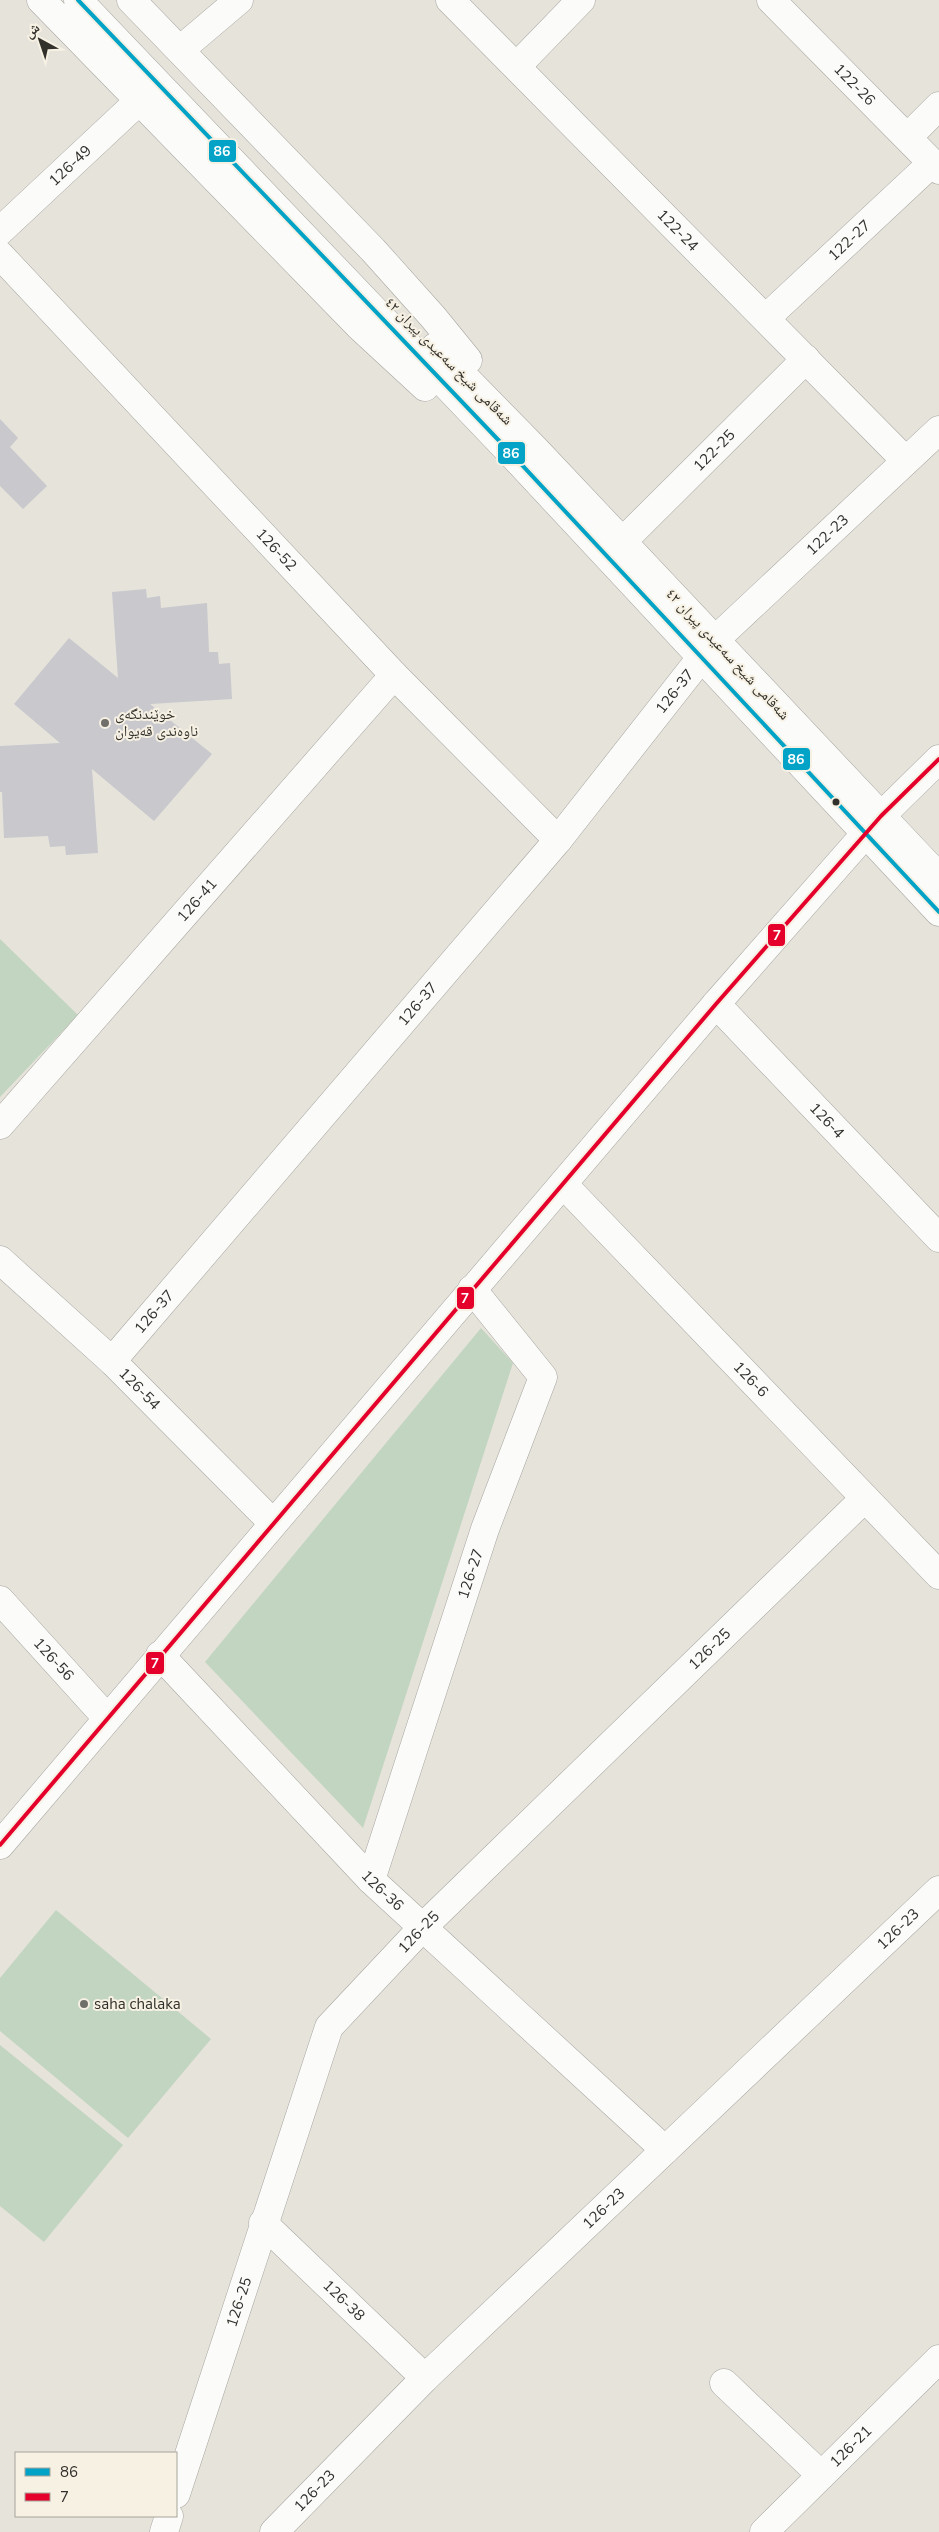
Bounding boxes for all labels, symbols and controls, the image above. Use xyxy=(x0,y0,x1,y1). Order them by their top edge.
north arrow xyxy=(15,15,65,65)
text: ش xyxy=(20,18,44,42)
street label: 122-26 xyxy=(829,59,880,110)
line badge: 86 xyxy=(208,139,237,163)
street label: 126-49 xyxy=(44,141,96,190)
text: 86 xyxy=(214,142,230,161)
street label: 122-24 xyxy=(653,205,703,256)
street label: 122-27 xyxy=(824,215,875,265)
street label: شەقامی شیخ سەعیدی پیران ٤٢ xyxy=(381,293,517,429)
street label: 122-25 xyxy=(689,425,739,476)
line badge: 86 xyxy=(497,441,526,465)
text: 86 xyxy=(503,444,519,463)
street label: 122-23 xyxy=(802,510,853,560)
street label: 126-52 xyxy=(252,524,301,575)
street label: شەقامی شیخ سەعیدی پیران ٤٢ xyxy=(662,584,794,724)
street label: 126-37 xyxy=(651,665,699,718)
place label: خوێندنگەی ناوەندی قەیوان xyxy=(115,704,198,741)
marker: خوێندنگەی ناوەندی قەیوان xyxy=(99,717,111,729)
line badge: 86 xyxy=(782,747,811,771)
text: 86 xyxy=(788,750,804,769)
unlabelled marker xyxy=(831,797,841,807)
street label: 126-41 xyxy=(172,874,221,926)
line badge: 7 xyxy=(767,923,786,947)
text: 7 xyxy=(773,926,781,945)
street label: 126-37 xyxy=(393,978,442,1030)
street label: 126-4 xyxy=(805,1098,849,1143)
street label: 126-37 xyxy=(130,1286,179,1338)
line badge: 7 xyxy=(456,1286,475,1310)
text: 7 xyxy=(461,1289,469,1308)
street label: 126-6 xyxy=(729,1357,773,1402)
street label: 126-54 xyxy=(114,1363,165,1414)
street label: 126-27 xyxy=(453,1546,488,1601)
street label: 126-25 xyxy=(684,1624,735,1674)
street label: 126-56 xyxy=(29,1633,78,1685)
line badge: 7 xyxy=(145,1651,165,1675)
text: 7 xyxy=(151,1654,159,1673)
street label: 126-36 xyxy=(357,1866,408,1915)
street label: 126-23 xyxy=(873,1904,924,1954)
street label: 126-25 xyxy=(394,1907,444,1957)
place label: saha chalaka xyxy=(94,1994,181,2014)
marker: saha chalaka xyxy=(78,1998,90,2010)
street label: 126-23 xyxy=(578,2183,629,2233)
street label: 126-25 xyxy=(221,2274,256,2330)
street label: 126-38 xyxy=(318,2275,369,2325)
street label: 126-21 xyxy=(825,2421,876,2471)
legend xyxy=(15,2452,178,2517)
text: 86 xyxy=(60,2462,78,2482)
street label: 126-23 xyxy=(289,2465,340,2516)
text: 7 xyxy=(60,2487,69,2507)

